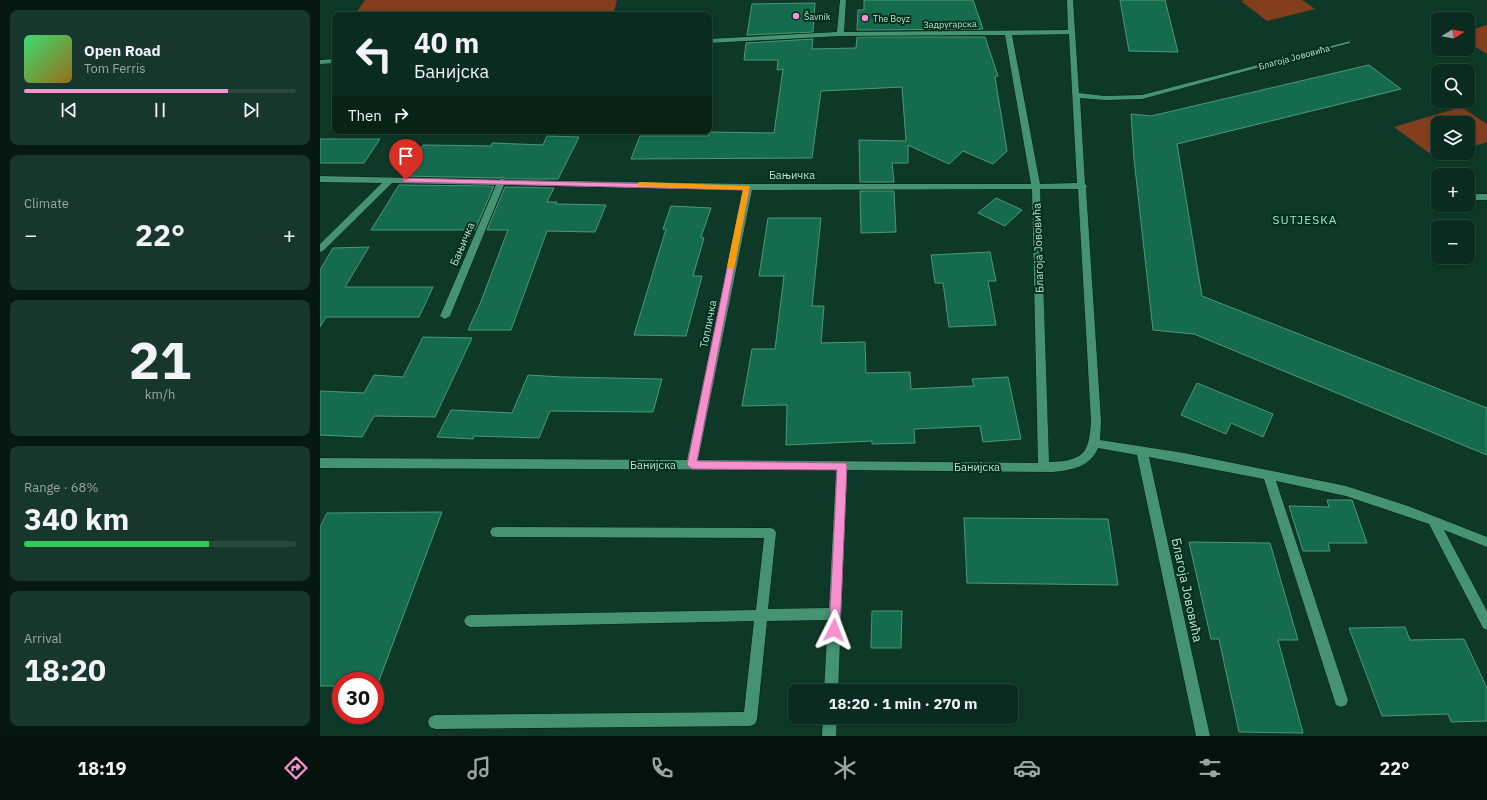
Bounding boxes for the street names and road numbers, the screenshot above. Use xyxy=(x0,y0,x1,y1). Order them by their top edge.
street label: Задругарска xyxy=(923,18,977,30)
street label: Благоја Јововића xyxy=(1257,42,1331,72)
street label: Бањичка xyxy=(769,168,815,182)
street label: Благоја Јововића xyxy=(1029,203,1047,293)
street label: Бањичка xyxy=(447,220,478,268)
street label: Топличка xyxy=(697,299,720,349)
street label: Банијска xyxy=(630,458,676,472)
street label: Банијска xyxy=(954,460,1000,474)
street label: Благоја Јововића xyxy=(1168,536,1206,644)

